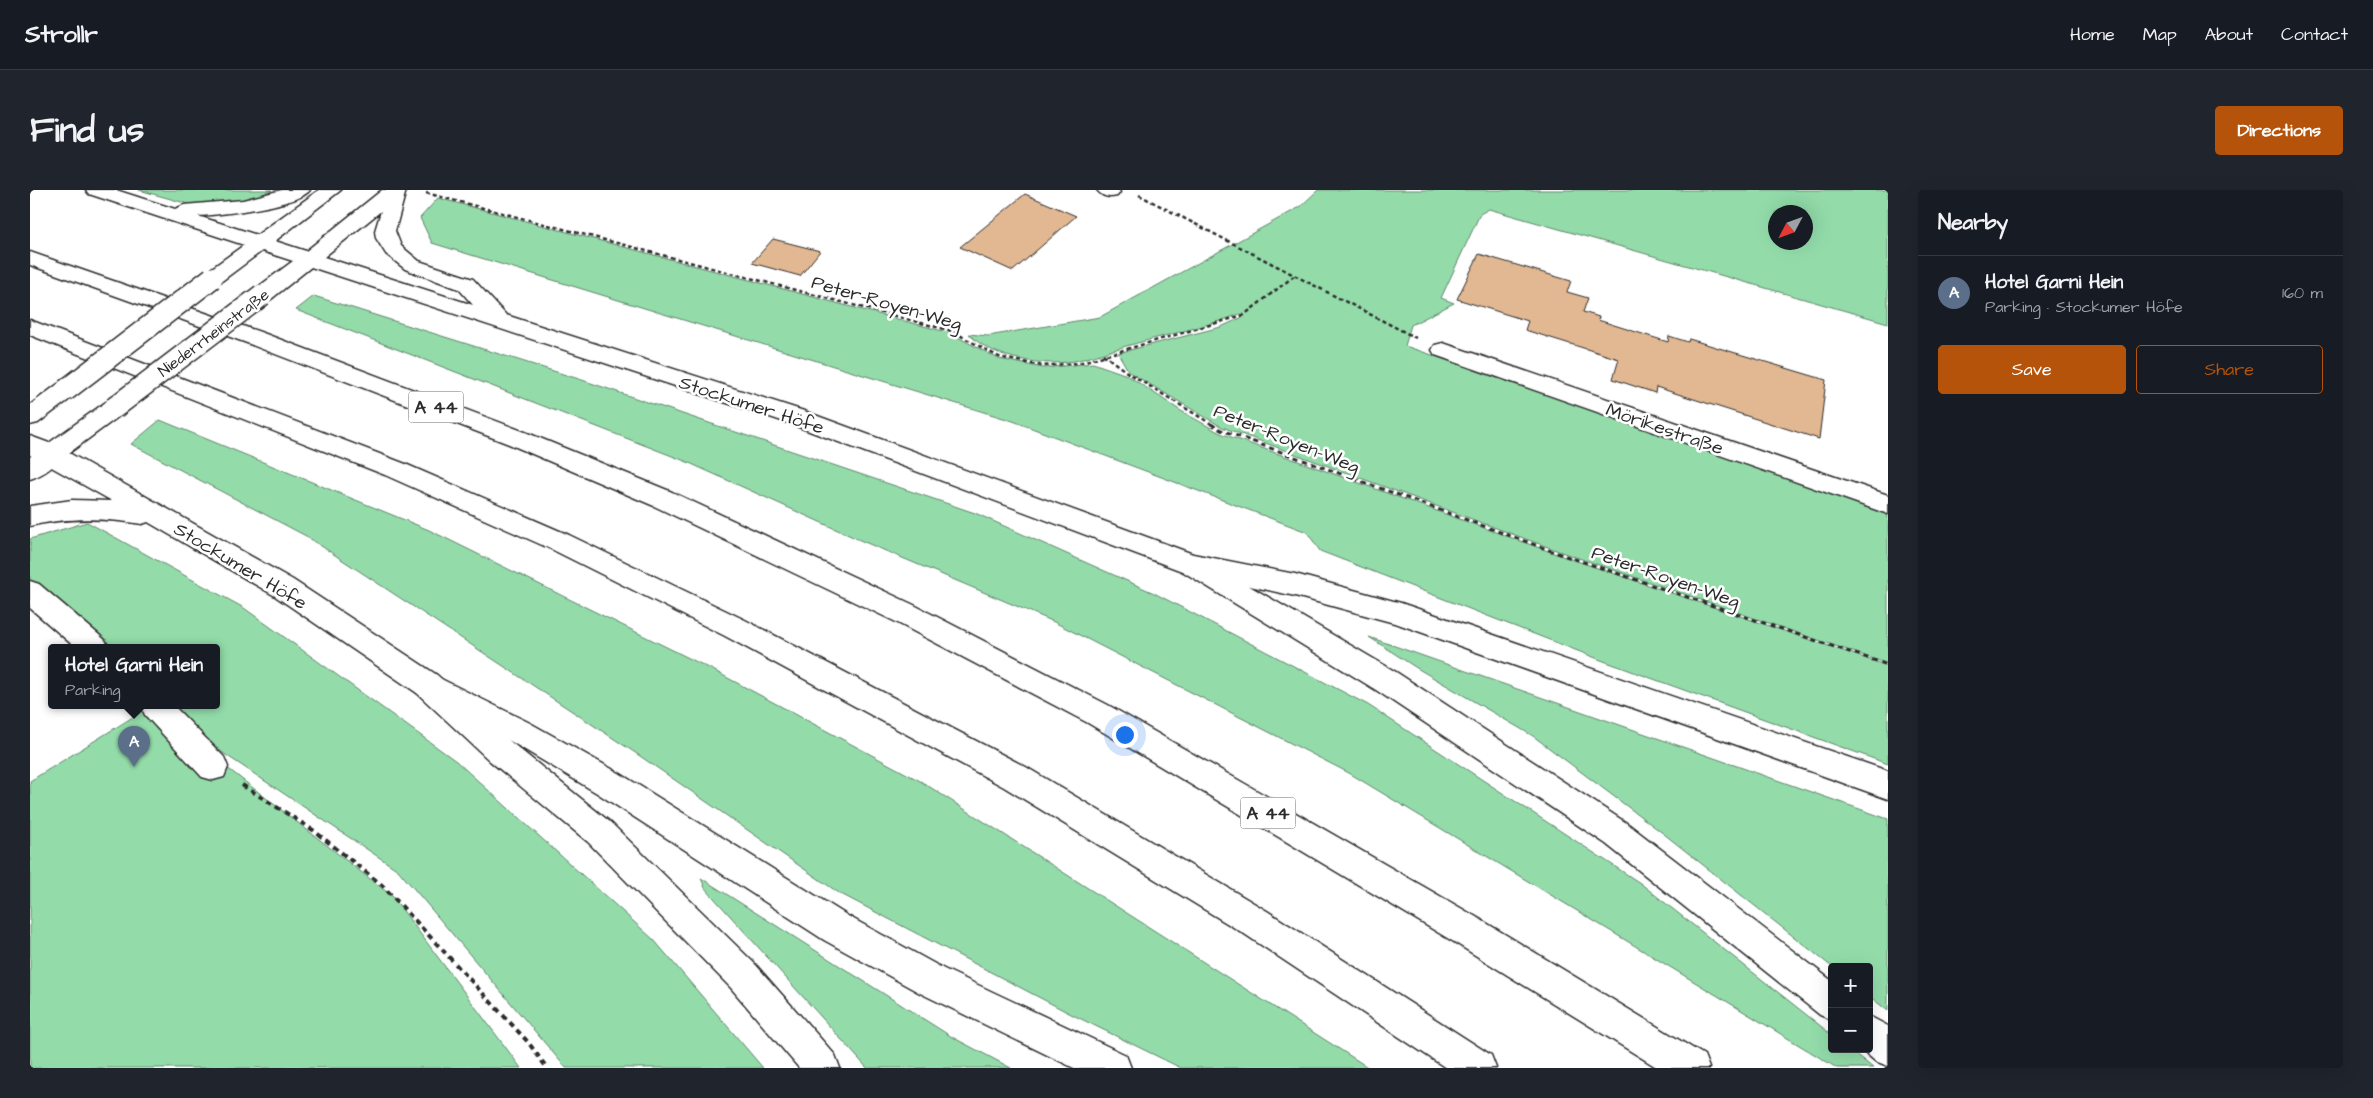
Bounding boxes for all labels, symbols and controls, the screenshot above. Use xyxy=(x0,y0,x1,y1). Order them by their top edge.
text: Strollr xyxy=(25,18,98,52)
text: Home xyxy=(2070,22,2115,47)
text: Map xyxy=(2143,22,2177,47)
text: About xyxy=(2205,22,2253,47)
text: Contact xyxy=(2281,22,2348,47)
text: Find us xyxy=(30,106,144,155)
button: Directions xyxy=(2215,106,2343,155)
north arrow xyxy=(1768,205,1813,250)
text: Nearby xyxy=(1938,208,2008,237)
street label: Peter-Royen-Weg xyxy=(808,269,965,339)
text: Hotel Garni Hein xyxy=(1985,269,2123,296)
text: A xyxy=(1949,282,1959,304)
text: 160 m xyxy=(2282,282,2323,304)
street label: Niederrheinstraße xyxy=(153,283,274,382)
text: Parking · Stockumer Höfe xyxy=(1985,296,2183,318)
button: Save xyxy=(1938,345,2126,394)
button: Share xyxy=(2136,345,2323,394)
street label: Stockumer Höfe xyxy=(676,369,827,442)
road number: A 44 xyxy=(408,392,464,422)
street label: Mörikestraße xyxy=(1602,397,1727,462)
street label: Peter-Royen-Weg xyxy=(1209,398,1364,482)
street label: Stockumer Höfe xyxy=(169,516,312,617)
street label: Peter-Royen-Weg xyxy=(1587,539,1743,616)
popup xyxy=(48,644,220,709)
text: Hotel Garni Hein xyxy=(65,652,203,679)
text: Parking xyxy=(65,679,121,701)
your location xyxy=(1112,722,1138,748)
pin: A xyxy=(118,726,150,767)
road number: A 44 xyxy=(1240,798,1296,828)
map controls xyxy=(1828,963,1873,1053)
button: + xyxy=(1828,963,1873,1008)
button: − xyxy=(1828,1008,1873,1053)

